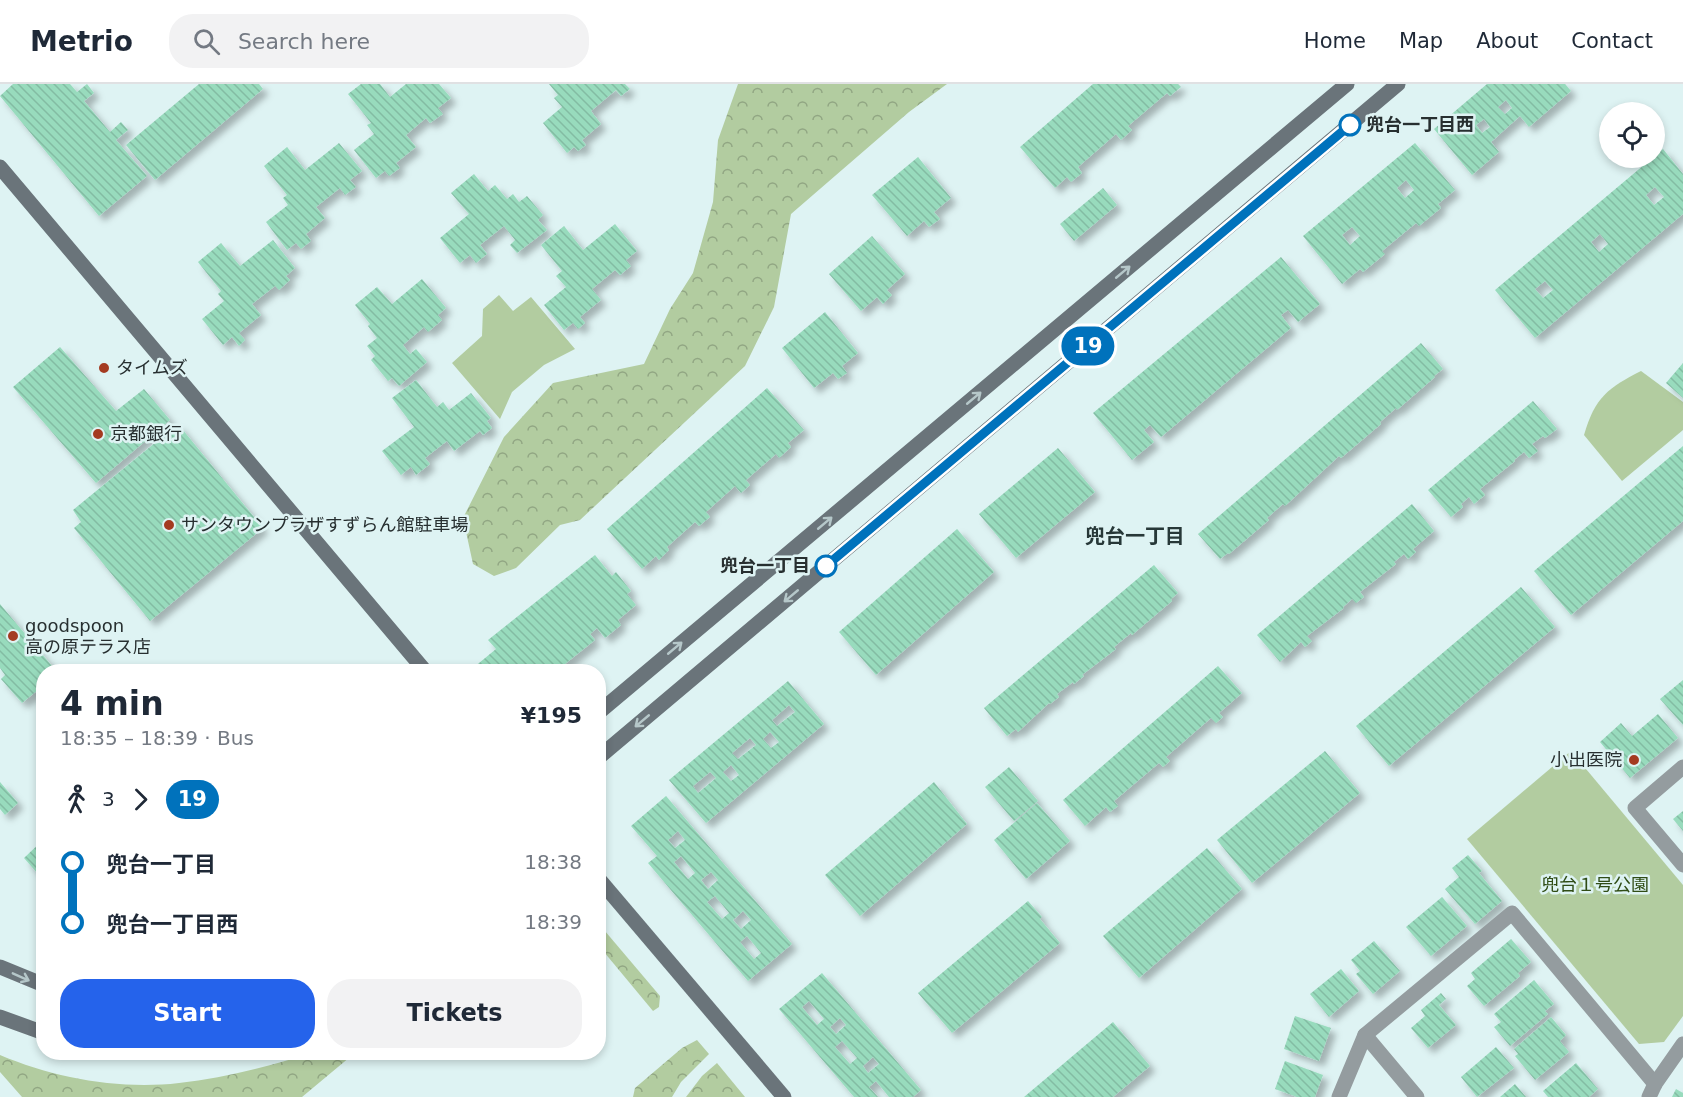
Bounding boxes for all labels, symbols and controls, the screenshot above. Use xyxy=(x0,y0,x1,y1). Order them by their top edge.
search box xyxy=(169,14,589,68)
text: Metrio xyxy=(30,25,133,58)
icon: search xyxy=(190,25,223,58)
text: Search here xyxy=(238,29,370,54)
text: Home xyxy=(1304,29,1366,53)
text: Map xyxy=(1399,29,1443,53)
text: About xyxy=(1476,29,1538,53)
text: Contact xyxy=(1571,29,1653,53)
map controls xyxy=(1599,102,1665,168)
button: locate xyxy=(1599,102,1665,168)
marker: 兜台一丁目西 xyxy=(1339,114,1361,136)
place label: 兜台一丁目西 xyxy=(1366,114,1474,135)
one-way arrow xyxy=(1115,265,1130,279)
line badge: 19 xyxy=(1061,326,1115,366)
text: 19 xyxy=(1073,334,1103,358)
place label: タイムズ xyxy=(116,357,188,378)
marker: タイムズ xyxy=(97,361,111,375)
one-way arrow xyxy=(966,391,982,404)
place label: 京都銀行 xyxy=(110,423,182,444)
marker: 京都銀行 xyxy=(91,427,105,441)
place label: サンタウンプラザすずらん館駐車場 xyxy=(181,514,468,535)
one-way arrow xyxy=(817,516,832,530)
marker: サンタウンプラザすずらん館駐車場 xyxy=(162,518,176,532)
district label: 兜台一丁目 xyxy=(1085,524,1185,548)
place label: 兜台一丁目 xyxy=(720,555,810,576)
marker: 兜台一丁目 xyxy=(815,555,837,577)
one-way arrow xyxy=(783,589,799,602)
place label: goodspoon 高の原テラス店 xyxy=(25,615,151,657)
marker: goodspoon 高の原テラス店 xyxy=(6,629,20,643)
one-way arrow xyxy=(667,642,683,655)
text: 4 min xyxy=(60,684,164,723)
text: ¥195 xyxy=(521,703,582,728)
one-way arrow xyxy=(635,714,650,728)
text: 18:35 – 18:39 · Bus xyxy=(60,726,254,750)
place label: 小出医院 xyxy=(1550,749,1622,770)
marker: 小出医院 xyxy=(1627,753,1641,767)
icon: walk xyxy=(60,783,93,816)
icon: forward xyxy=(124,783,157,816)
text: 3 xyxy=(102,787,115,811)
text: 19 xyxy=(178,787,207,811)
text: 18:38 xyxy=(524,850,582,874)
text: 兜台一丁目 xyxy=(106,852,216,877)
park label: 兜台１号公園 xyxy=(1541,874,1649,895)
text: 18:39 xyxy=(524,910,582,934)
text: 兜台一丁目西 xyxy=(106,912,238,937)
one-way arrow xyxy=(12,972,30,983)
button: Start xyxy=(60,979,315,1048)
button: Tickets xyxy=(327,979,582,1048)

